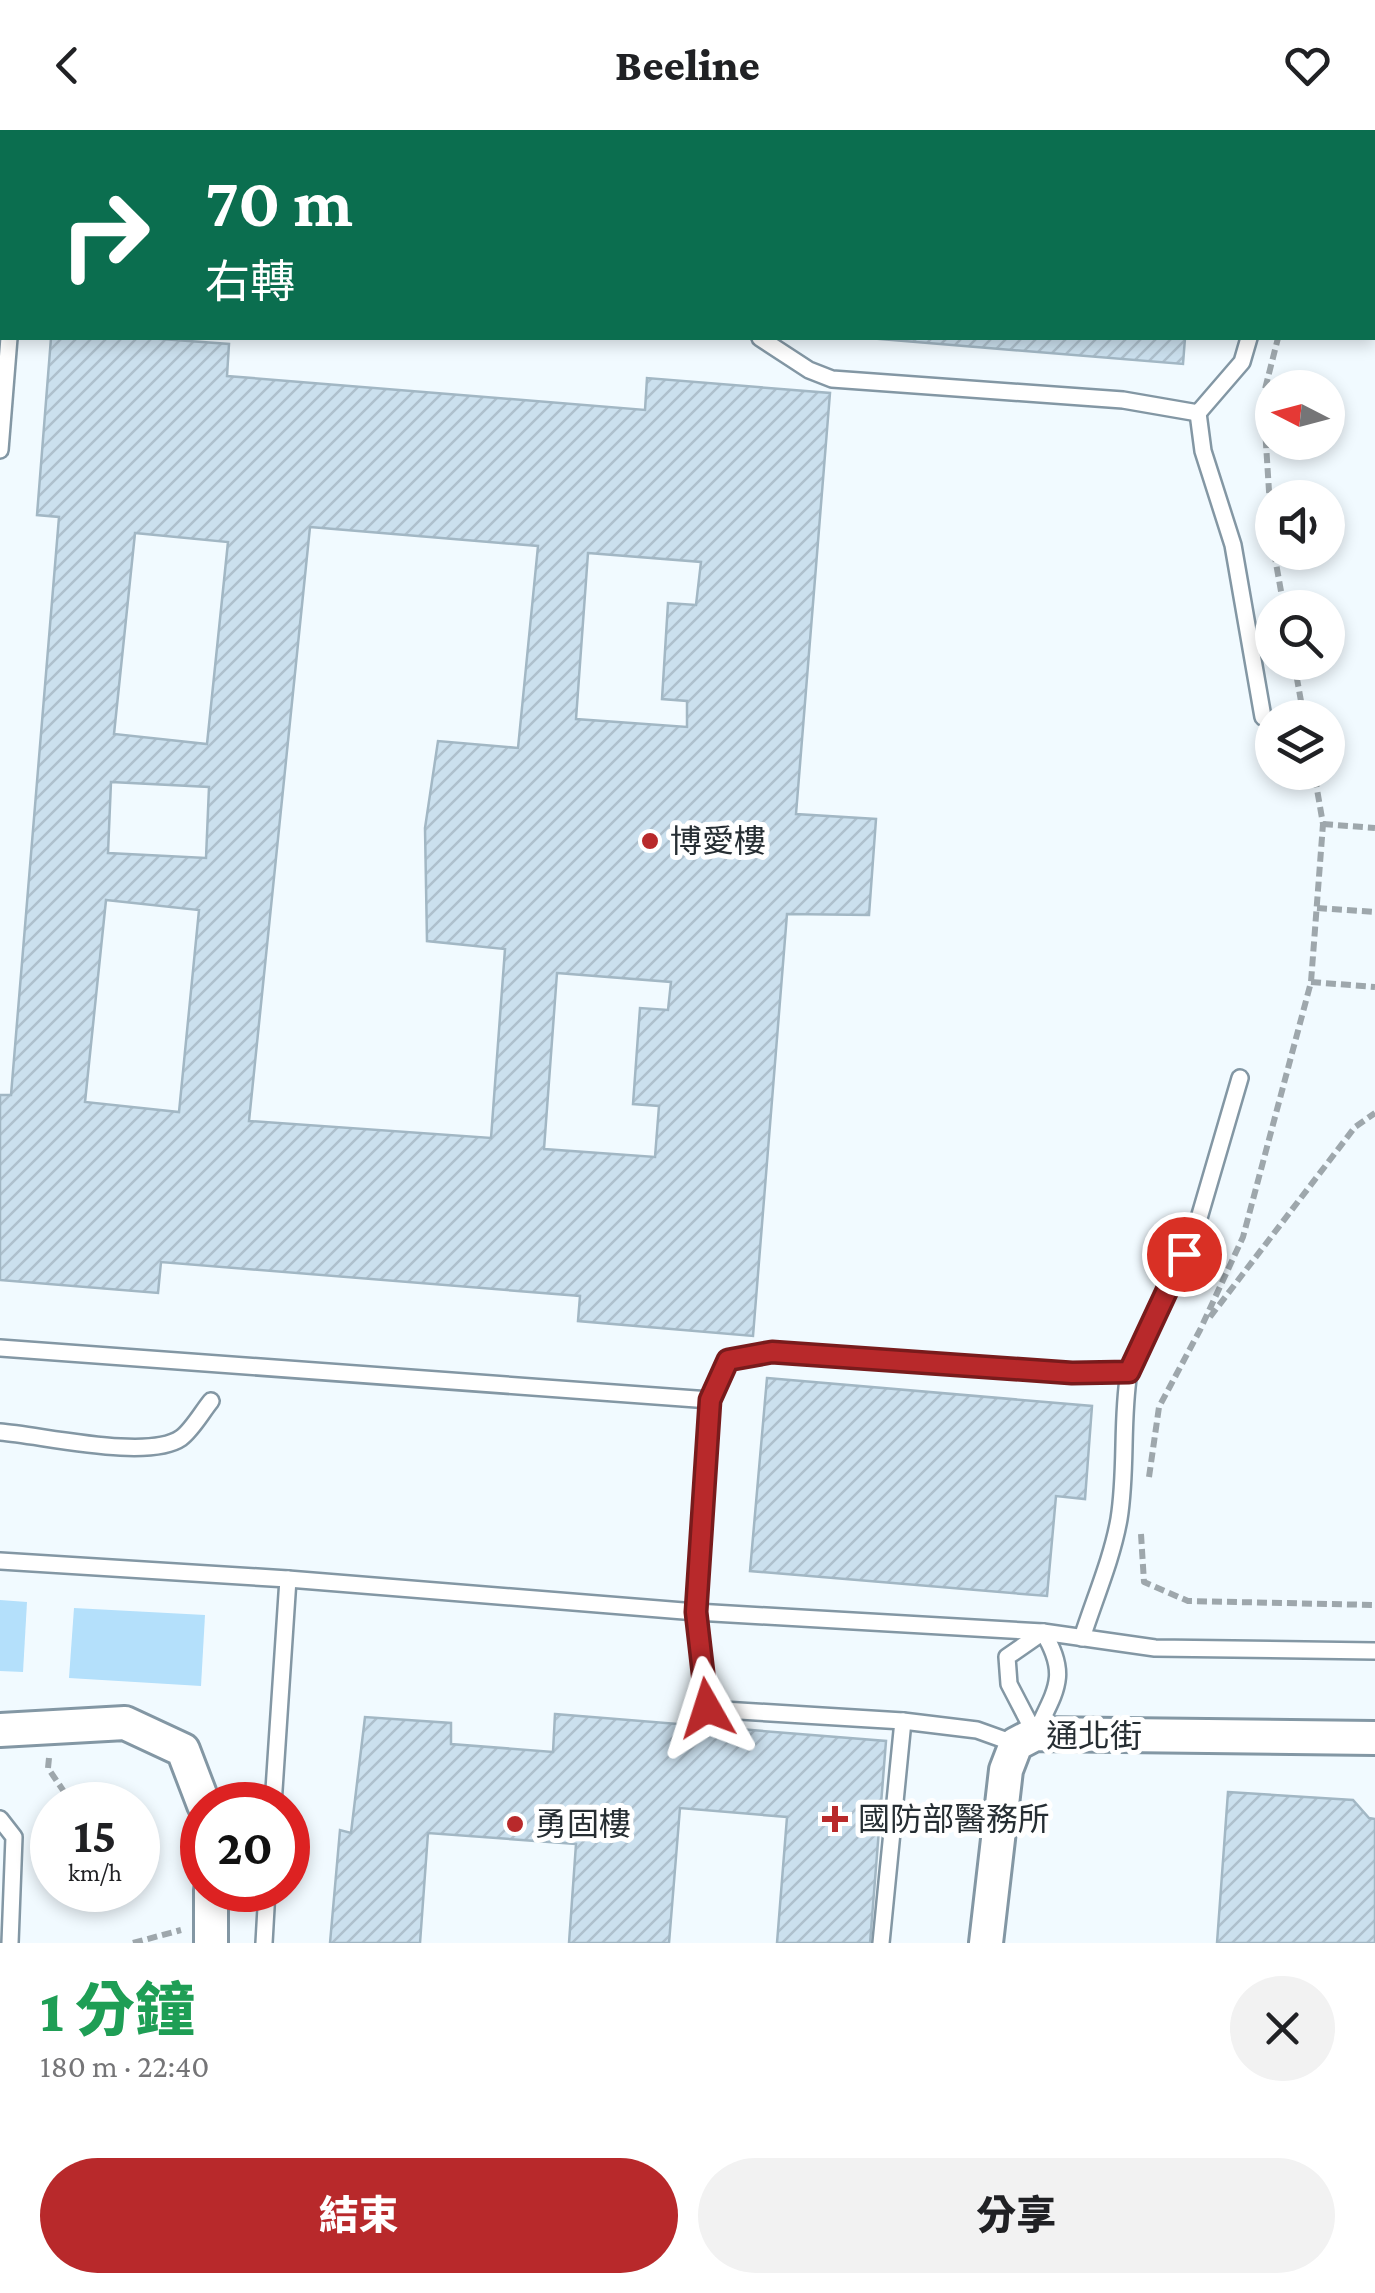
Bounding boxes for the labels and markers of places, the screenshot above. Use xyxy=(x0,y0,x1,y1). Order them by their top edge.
place label: 博愛樓 xyxy=(670,823,766,859)
marker: 博愛樓 xyxy=(639,830,661,852)
pin xyxy=(1142,1212,1227,1297)
place label: 國防部醫務所 xyxy=(858,1801,1050,1837)
place label: 勇固樓 xyxy=(535,1806,631,1842)
marker: 國防部醫務所 xyxy=(822,1806,848,1832)
marker: 勇固樓 xyxy=(504,1813,526,1835)

